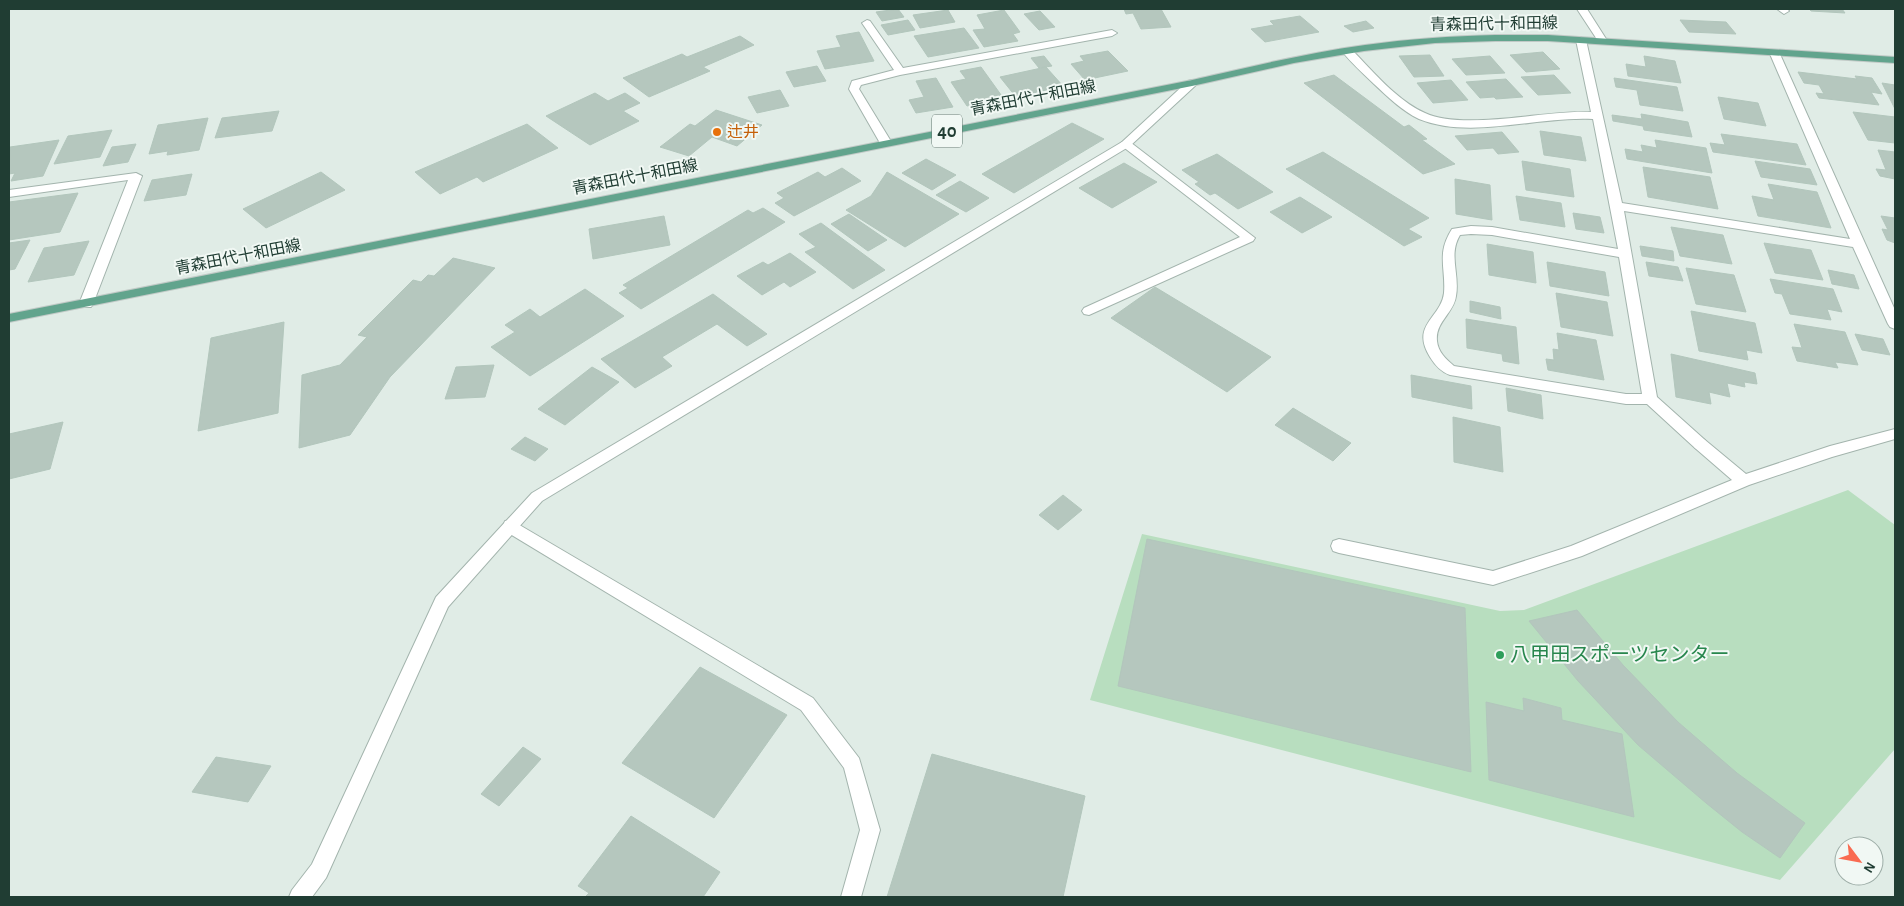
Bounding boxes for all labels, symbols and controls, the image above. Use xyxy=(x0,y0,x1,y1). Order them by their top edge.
street label: 青森田代十和田線 xyxy=(1430,14,1558,33)
street label: 青森田代十和田線 xyxy=(968,77,1097,118)
road number: 40 xyxy=(932,114,962,148)
place label: 辻井 xyxy=(727,123,759,140)
marker: 辻井 xyxy=(711,126,723,138)
street label: 青森田代十和田線 xyxy=(570,156,699,197)
street label: 青森田代十和田線 xyxy=(173,236,302,277)
place label: 八甲田スポーツセンター xyxy=(1510,644,1730,665)
marker: 八甲田スポーツセンター xyxy=(1494,649,1506,661)
north arrow xyxy=(1834,836,1884,886)
text: N xyxy=(1861,860,1878,875)

